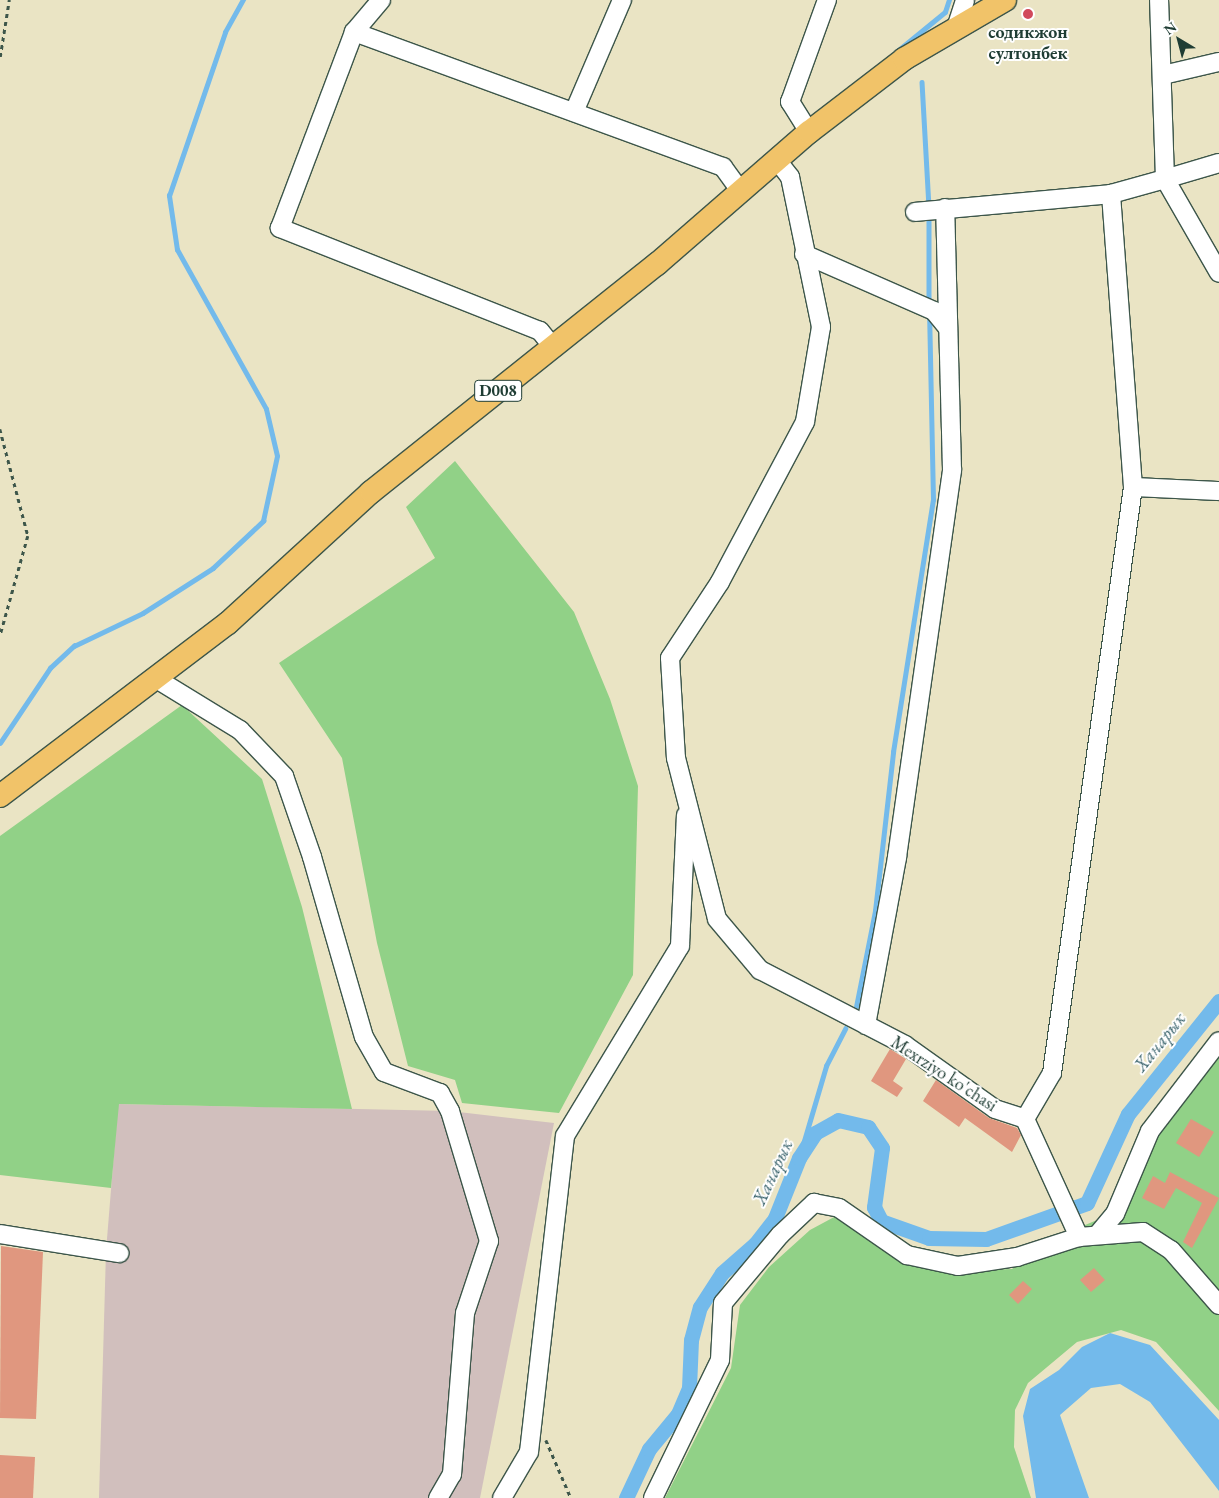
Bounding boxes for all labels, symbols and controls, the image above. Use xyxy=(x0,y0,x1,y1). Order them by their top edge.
marker: содикжон султонбек xyxy=(1022,8,1034,20)
north arrow xyxy=(1154,15,1204,65)
text: N xyxy=(1160,17,1180,39)
place label: содикжон султонбек xyxy=(988,22,1068,64)
road number: D008 xyxy=(473,378,523,404)
water label: Ханарык xyxy=(1129,1008,1191,1076)
street label: Mexrziyo ko'chasi xyxy=(887,1032,1001,1116)
water label: Ханарык xyxy=(748,1136,798,1208)

